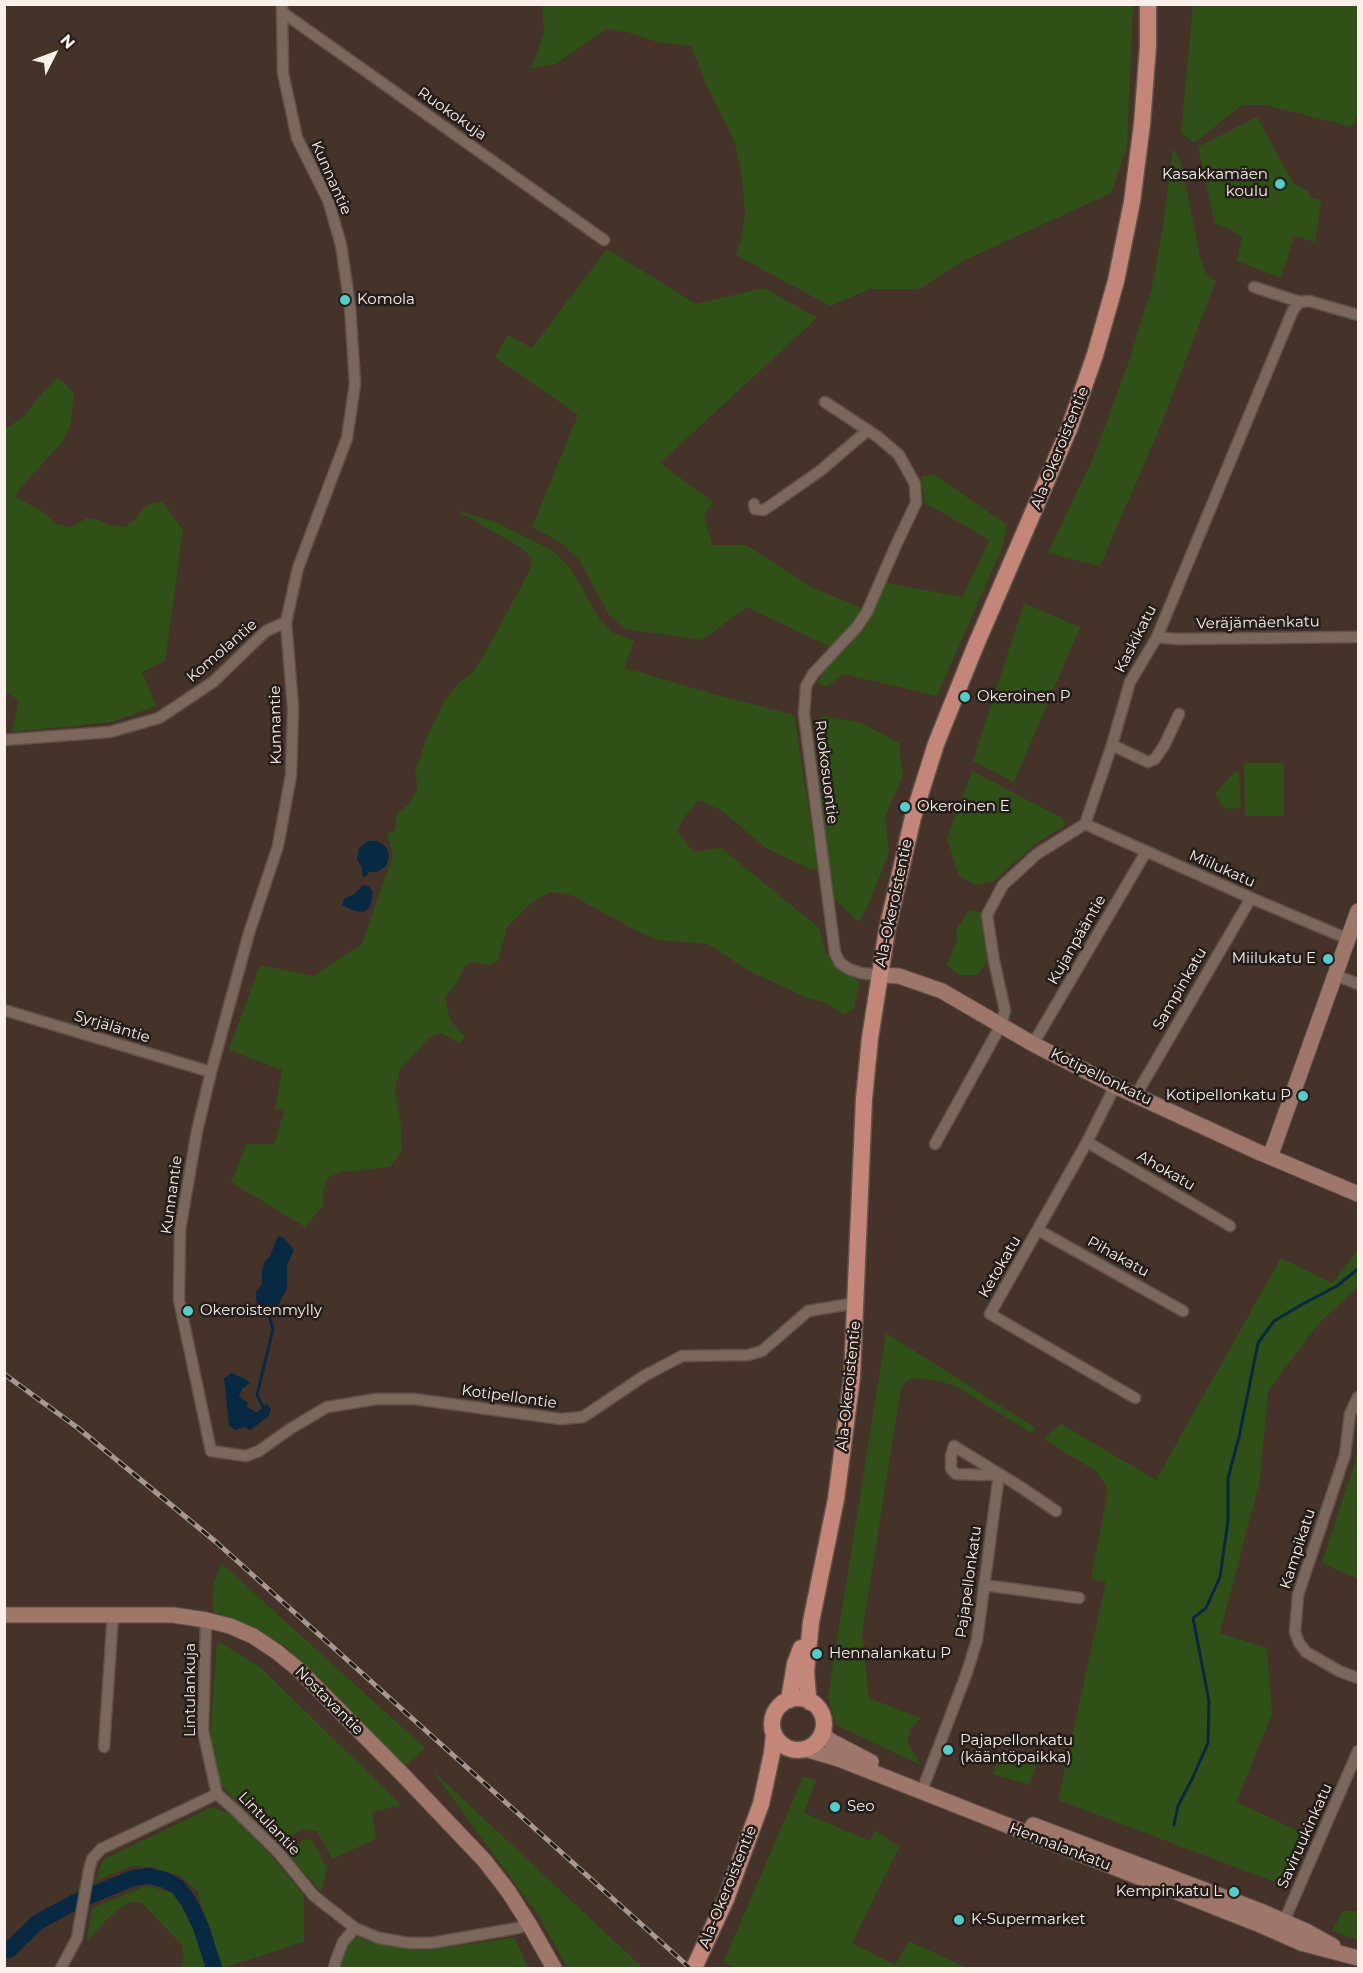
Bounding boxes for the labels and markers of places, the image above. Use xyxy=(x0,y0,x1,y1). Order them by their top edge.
place label: Kasakkamäen koulu xyxy=(1162,166,1268,201)
marker: Kasakkamäen koulu xyxy=(1273,177,1287,191)
place label: Komola xyxy=(357,291,415,309)
marker: Komola xyxy=(338,293,352,307)
place label: Okeroinen P xyxy=(977,688,1071,706)
marker: Okeroinen P xyxy=(958,690,972,704)
place label: Okeroinen E xyxy=(917,798,1010,816)
marker: Okeroinen E xyxy=(898,800,912,814)
place label: Miilukatu E xyxy=(1232,950,1316,968)
marker: Miilukatu E xyxy=(1321,952,1335,966)
place label: Kotipellonkatu P xyxy=(1166,1087,1291,1105)
marker: Kotipellonkatu P xyxy=(1296,1089,1310,1103)
place label: Okeroistenmylly xyxy=(200,1302,322,1320)
marker: Okeroistenmylly xyxy=(181,1304,195,1318)
place label: Hennalankatu P xyxy=(829,1645,951,1663)
marker: Hennalankatu P xyxy=(810,1647,824,1661)
place label: Pajapellonkatu (kääntöpaikka) xyxy=(960,1732,1073,1767)
marker: Pajapellonkatu (kääntöpaikka) xyxy=(941,1743,955,1757)
place label: Seo xyxy=(847,1798,875,1816)
marker: Seo xyxy=(828,1800,842,1814)
place label: Kempinkatu L xyxy=(1116,1883,1222,1901)
marker: Kempinkatu L xyxy=(1227,1885,1241,1899)
place label: K-Supermarket xyxy=(971,1911,1086,1929)
marker: K-Supermarket xyxy=(952,1913,966,1927)

